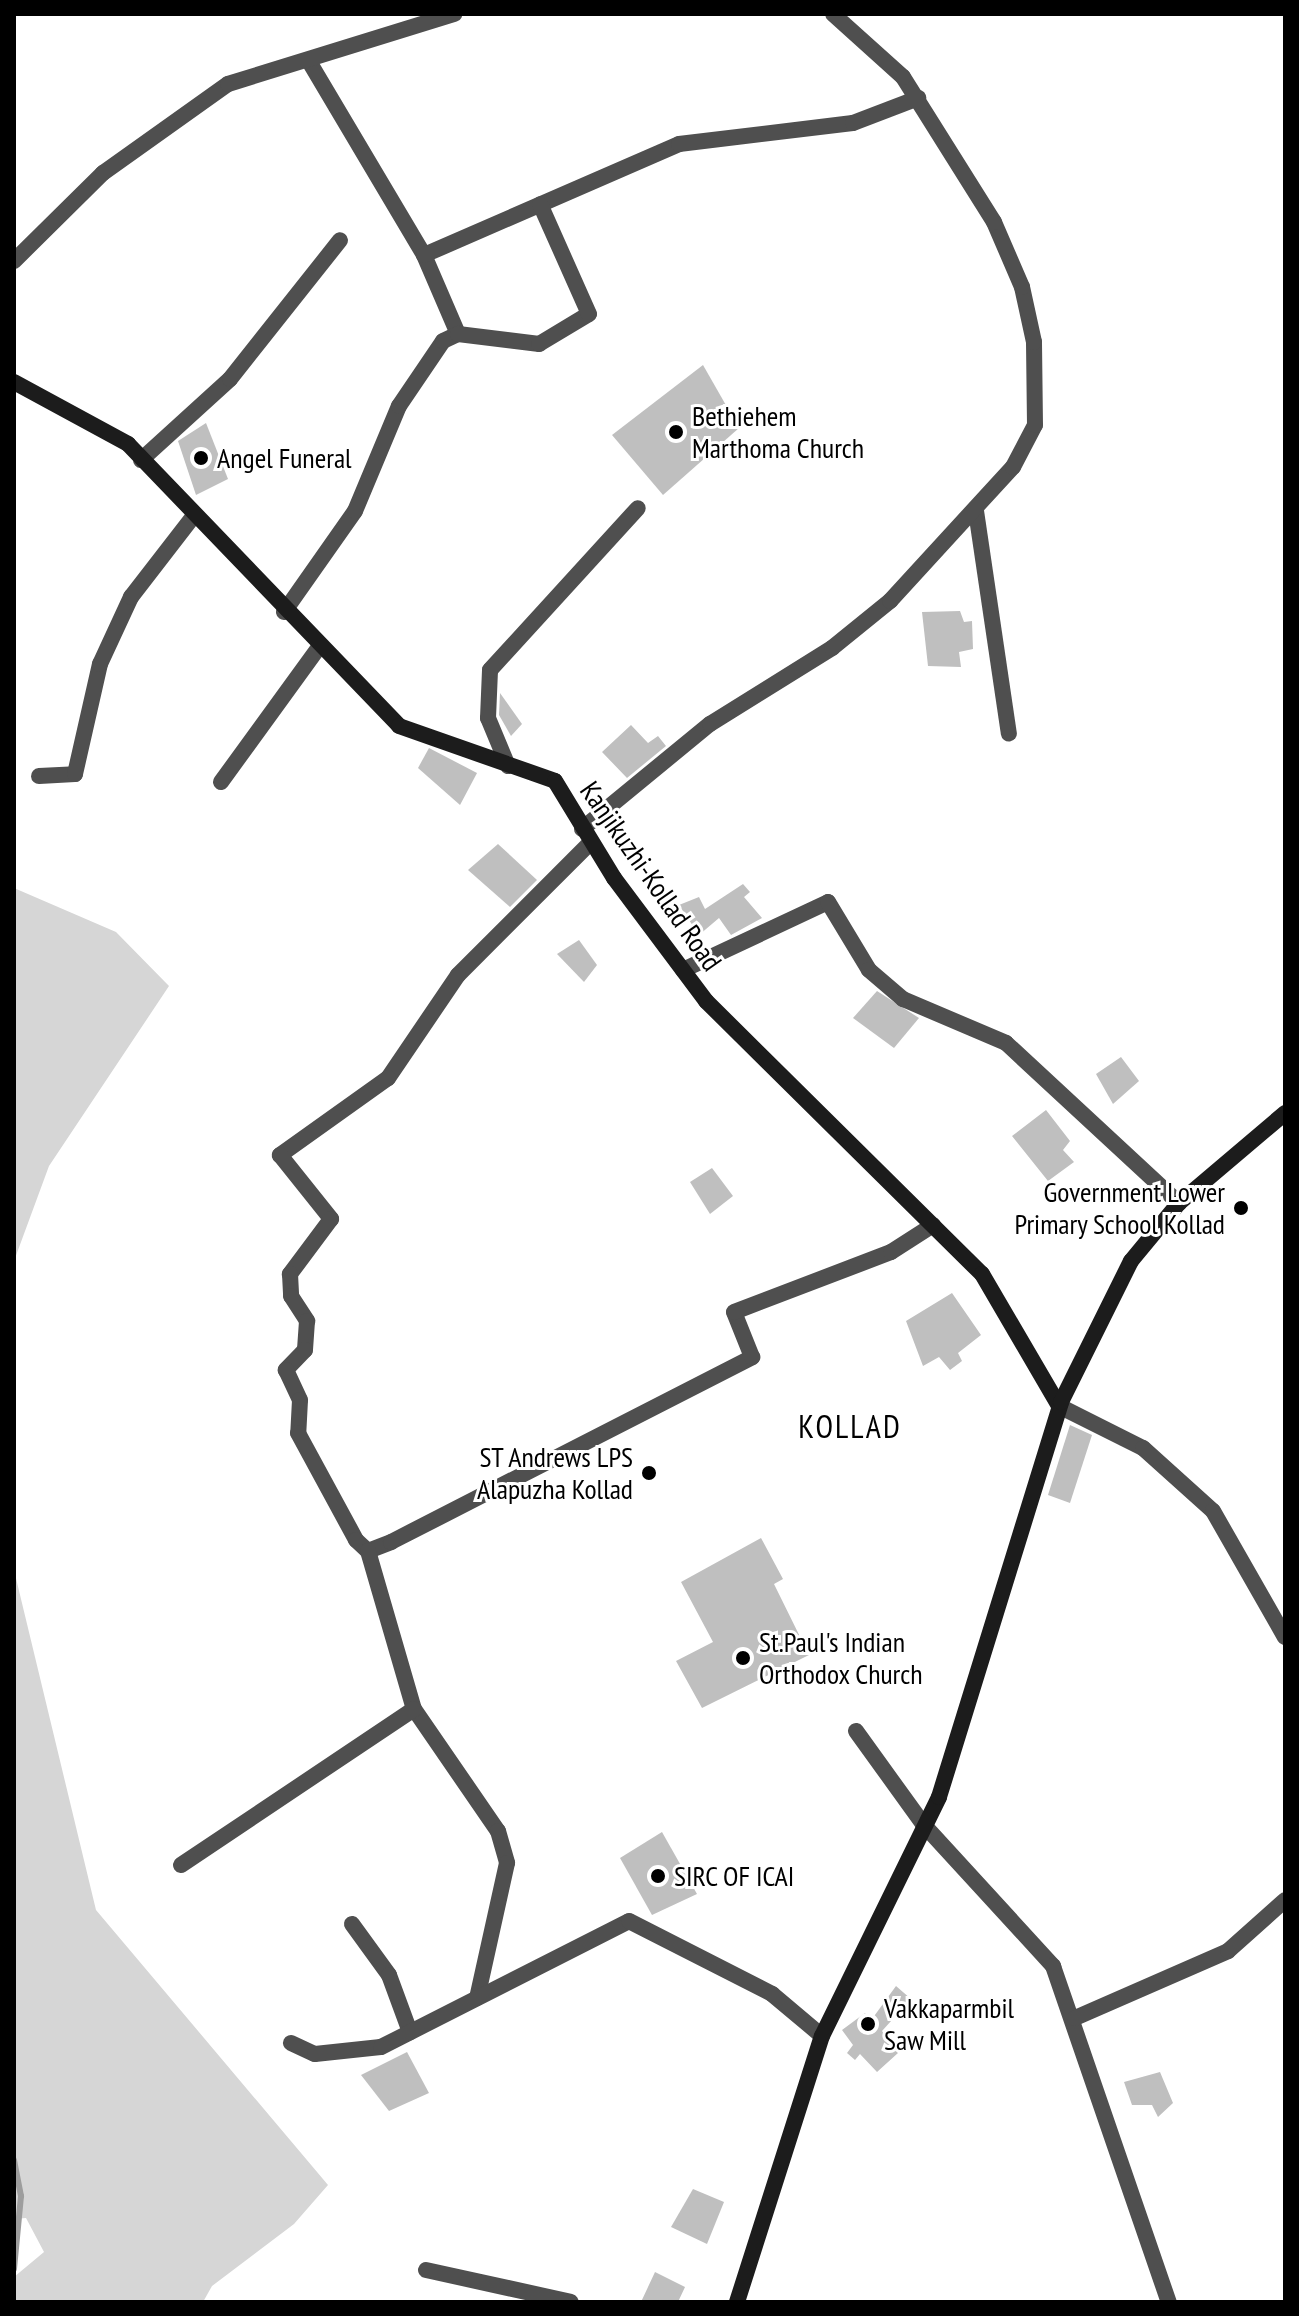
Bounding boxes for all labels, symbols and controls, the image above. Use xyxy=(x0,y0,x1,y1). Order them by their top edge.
place label: Bethiehem Marthoma Church xyxy=(692,399,864,465)
marker: Bethiehem Marthoma Church xyxy=(667,423,685,441)
place label: Angel Funeral xyxy=(217,441,352,475)
marker: Angel Funeral xyxy=(192,449,210,467)
street label: Kanjikuzhi-Kollad Road xyxy=(573,775,729,977)
place label: Government Lower Primary School Kollad xyxy=(1014,1175,1225,1241)
marker: Government Lower Primary School Kollad xyxy=(1232,1199,1250,1217)
district label: KOLLAD xyxy=(798,1407,902,1445)
place label: ST Andrews LPS Alapuzha Kollad xyxy=(477,1440,633,1506)
marker: ST Andrews LPS Alapuzha Kollad xyxy=(640,1464,658,1482)
place label: St.Paul's Indian Orthodox Church xyxy=(759,1625,923,1691)
marker: St.Paul's Indian Orthodox Church xyxy=(734,1649,752,1667)
place label: SIRC OF ICAI xyxy=(674,1859,795,1893)
marker: SIRC OF ICAI xyxy=(649,1867,667,1885)
place label: Vakkaparmbil Saw Mill xyxy=(884,1991,1014,2057)
marker: Vakkaparmbil Saw Mill xyxy=(859,2015,877,2033)

